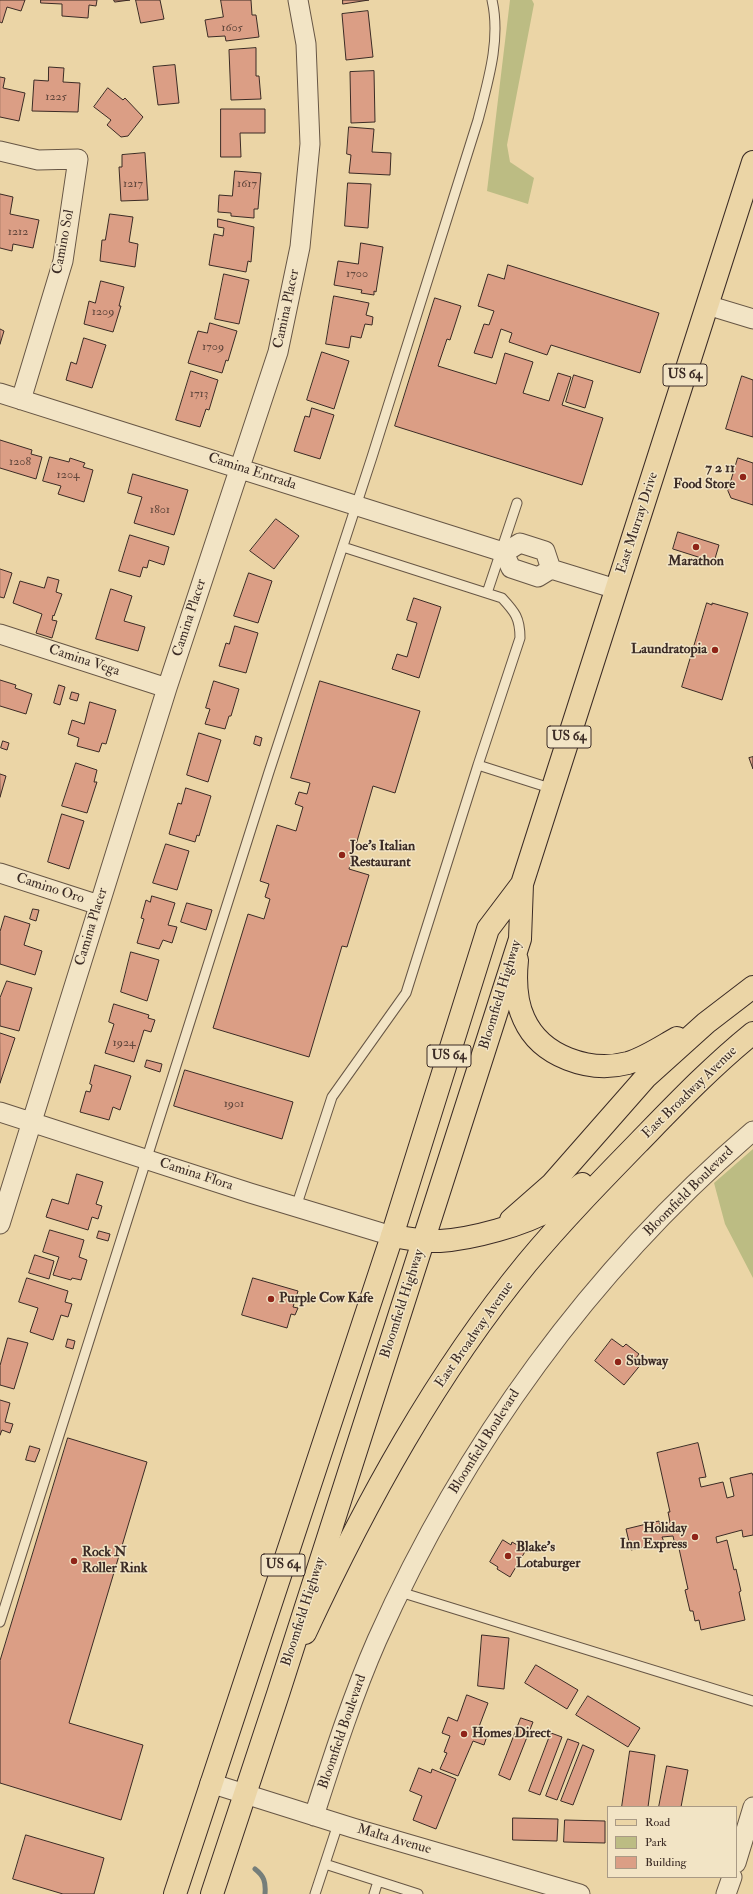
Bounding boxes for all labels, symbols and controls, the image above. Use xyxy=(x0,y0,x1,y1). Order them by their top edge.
house number: 1605 xyxy=(221,21,243,35)
house number: 1225 xyxy=(45,90,67,104)
house number: 1217 xyxy=(123,177,143,191)
house number: 1617 xyxy=(237,177,257,191)
street label: Camino Sol xyxy=(50,208,78,276)
house number: 1212 xyxy=(8,225,28,239)
house number: 1700 xyxy=(346,267,368,281)
street label: Camina Placer xyxy=(270,268,304,350)
house number: 1209 xyxy=(92,305,114,319)
house number: 1709 xyxy=(202,340,224,354)
road number: US 64 xyxy=(663,364,707,386)
house number: 1713 xyxy=(190,387,208,401)
street label: Camina Entrada xyxy=(206,450,298,494)
house number: 1208 xyxy=(9,455,31,469)
place label: 7 2 11 Food Store xyxy=(673,461,735,494)
house number: 1204 xyxy=(57,468,79,482)
street label: East Murray Drive xyxy=(614,470,662,576)
marker: 7 2 11 Food Store xyxy=(738,472,748,482)
house number: 1801 xyxy=(150,503,170,517)
marker: Marathon xyxy=(691,542,701,552)
place label: Marathon xyxy=(668,554,724,570)
street label: Camina Placer xyxy=(170,577,210,659)
street label: Camina Vega xyxy=(46,642,122,680)
place label: Laundratopia xyxy=(631,642,707,658)
marker: Laundratopia xyxy=(710,645,720,655)
road number: US 64 xyxy=(547,726,591,748)
place label: Joe's Italian Restaurant xyxy=(350,839,415,872)
marker: Joe's Italian Restaurant xyxy=(337,850,347,860)
street label: Camino Oro xyxy=(14,870,86,908)
street label: Camina Placer xyxy=(72,886,112,968)
street label: Bloomfield Highway xyxy=(476,938,526,1052)
house number: 1924 xyxy=(113,1036,135,1050)
street label: East Broadway Avenue xyxy=(639,1043,741,1143)
road number: US 64 xyxy=(427,1045,471,1067)
house number: 1901 xyxy=(224,1097,244,1111)
street label: Bloomfield Boulevard xyxy=(641,1144,737,1240)
street label: Camina Flora xyxy=(157,1155,235,1195)
street label: Bloomfield Highway xyxy=(377,1247,429,1361)
street label: East Broadway Avenue xyxy=(432,1279,518,1391)
place label: Purple Cow Kafe xyxy=(279,1291,373,1307)
marker: Purple Cow Kafe xyxy=(266,1294,276,1304)
place label: Subway xyxy=(626,1354,668,1370)
marker: Subway xyxy=(613,1357,623,1367)
street label: Bloomfield Boulevard xyxy=(446,1387,524,1497)
place label: Holiday Inn Express xyxy=(620,1521,687,1554)
marker: Holiday Inn Express xyxy=(690,1532,700,1542)
place label: Blake's Lotaburger xyxy=(516,1540,580,1572)
place label: Rock N Roller Rink xyxy=(82,1545,147,1578)
marker: Blake's Lotaburger xyxy=(503,1551,513,1561)
road number: US 64 xyxy=(261,1554,305,1576)
street label: Bloomfield Highway xyxy=(278,1555,330,1669)
marker: Rock N Roller Rink xyxy=(69,1556,79,1566)
street label: Bloomfield Boulevard xyxy=(315,1672,371,1792)
place label: Homes Direct xyxy=(472,1726,551,1742)
marker: Homes Direct xyxy=(459,1729,469,1739)
legend xyxy=(607,1806,737,1878)
text: Road xyxy=(645,1815,670,1830)
street label: Malta Avenue xyxy=(355,1821,433,1859)
text: Park xyxy=(645,1835,667,1850)
text: Building xyxy=(645,1855,686,1870)

